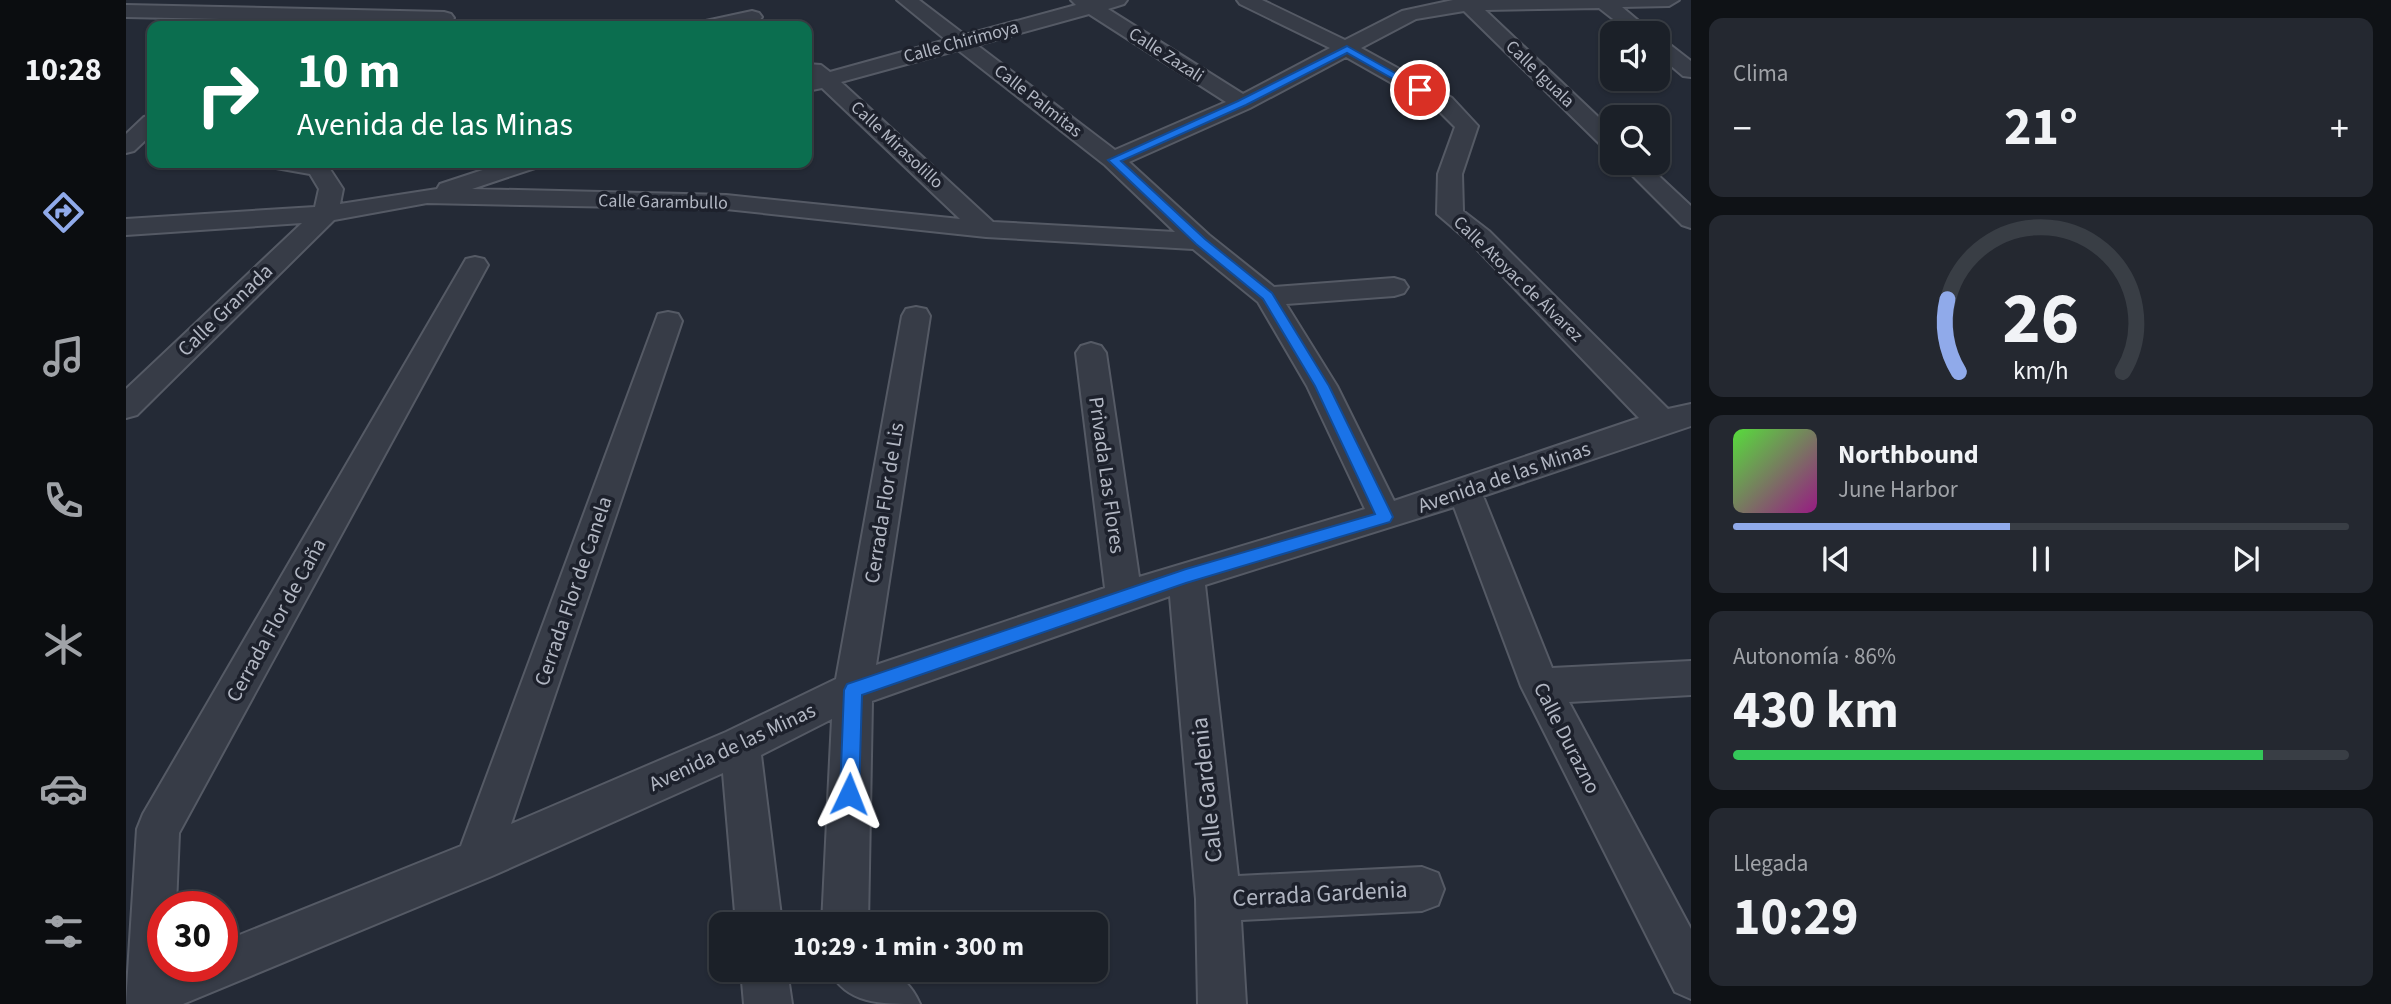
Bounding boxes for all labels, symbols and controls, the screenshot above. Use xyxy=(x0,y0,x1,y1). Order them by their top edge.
street label: Calle Chirimoya xyxy=(901,15,1021,69)
street label: Calle Zazali xyxy=(1124,21,1208,89)
map controls xyxy=(1600,21,1670,175)
button: sound xyxy=(1600,21,1670,91)
street label: Calle Iguala xyxy=(1500,35,1580,113)
text: 10 m xyxy=(297,37,401,107)
text: 10:28 xyxy=(24,47,102,93)
icon: right xyxy=(182,49,273,140)
text: Clima xyxy=(1733,57,1788,90)
street label: Calle Palmitas xyxy=(989,59,1087,143)
pin xyxy=(1390,60,1450,120)
icon: arrive xyxy=(1401,71,1439,109)
text: 21° xyxy=(2004,91,2078,165)
street label: Calle Mirasolillo xyxy=(845,95,949,195)
text: Avenida de las Minas xyxy=(297,102,573,148)
text: − xyxy=(1733,102,1752,156)
text: + xyxy=(2330,102,2349,156)
button: search xyxy=(1600,105,1670,175)
icon: directions xyxy=(39,188,88,237)
street label: Calle Garambullo xyxy=(598,188,728,216)
street label: Calle Atoyac de Álvarez xyxy=(1448,210,1589,348)
street label: Calle Granada xyxy=(171,257,279,363)
text: 26 xyxy=(2003,267,2079,371)
icon: music xyxy=(39,332,88,381)
text: km/h xyxy=(2013,352,2069,388)
street label: Privada Las Flores xyxy=(1081,395,1133,555)
street label: Cerrada Flor de Lis xyxy=(856,420,912,586)
street label: Avenida de las Minas xyxy=(1414,433,1595,521)
text: Northbound xyxy=(1838,436,1979,473)
text: June Harbor xyxy=(1838,473,1958,506)
icon: phone xyxy=(39,476,88,525)
street label: Cerrada Flor de Canela xyxy=(526,492,620,690)
street label: Cerrada Flor de Caña xyxy=(219,533,333,707)
icon: previous xyxy=(1817,540,1855,578)
icon: pause xyxy=(2022,540,2060,578)
icon: next xyxy=(2227,540,2265,578)
icon: climate xyxy=(39,620,88,669)
text: Autonomía · 86% xyxy=(1733,640,1896,673)
text: 430 km xyxy=(1733,674,1899,748)
street label: Calle Durazno xyxy=(1526,677,1608,799)
street label: Avenida de las Minas xyxy=(644,695,821,799)
street label: Calle Gardenia xyxy=(1182,716,1232,864)
position arrow xyxy=(812,757,886,831)
icon: car xyxy=(39,764,88,813)
text: Llegada xyxy=(1733,847,1808,880)
street label: Cerrada Gardenia xyxy=(1232,872,1408,916)
text: 10:29 xyxy=(1733,881,1858,955)
speed limit sign: 30 xyxy=(147,891,238,982)
icon: filters xyxy=(39,907,88,956)
text: 10:29 · 1 min · 300 m xyxy=(793,928,1024,965)

